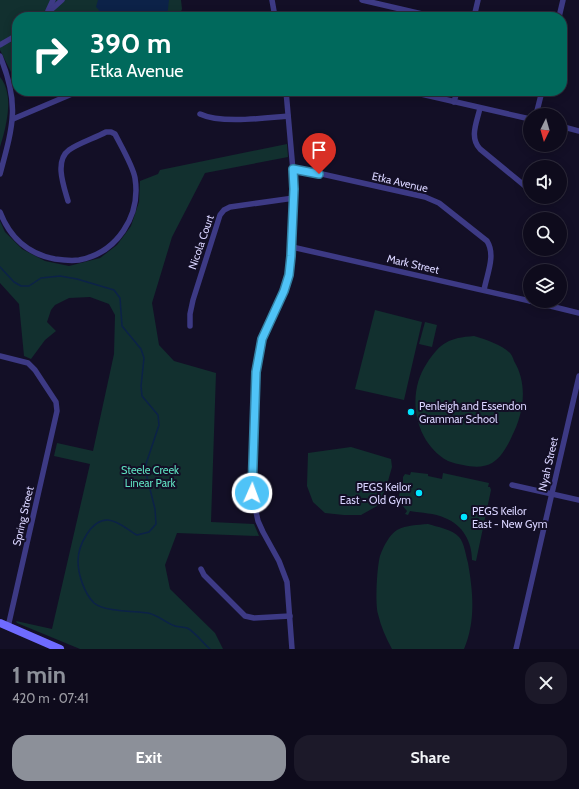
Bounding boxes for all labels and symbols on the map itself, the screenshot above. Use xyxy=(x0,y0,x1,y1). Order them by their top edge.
north arrow xyxy=(523,108,567,152)
pin xyxy=(302,133,336,174)
street label: Etka Avenue xyxy=(371,169,430,195)
street label: Nicola Court xyxy=(185,213,217,271)
street label: Mark Street xyxy=(385,251,441,277)
place label: Penleigh and Essendon Grammar School xyxy=(419,399,527,426)
marker: Penleigh and Essendon Grammar School xyxy=(406,407,416,417)
street label: Nyah Street xyxy=(535,435,561,492)
park label: Steele Creek Linear Park xyxy=(121,463,179,490)
position arrow xyxy=(231,472,273,514)
place label: PEGS Keilor East - Old Gym xyxy=(340,480,412,507)
street label: Spring Street xyxy=(9,485,37,547)
marker: PEGS Keilor East - Old Gym xyxy=(414,488,424,498)
place label: PEGS Keilor East - New Gym xyxy=(472,504,548,531)
marker: PEGS Keilor East - New Gym xyxy=(459,512,469,522)

